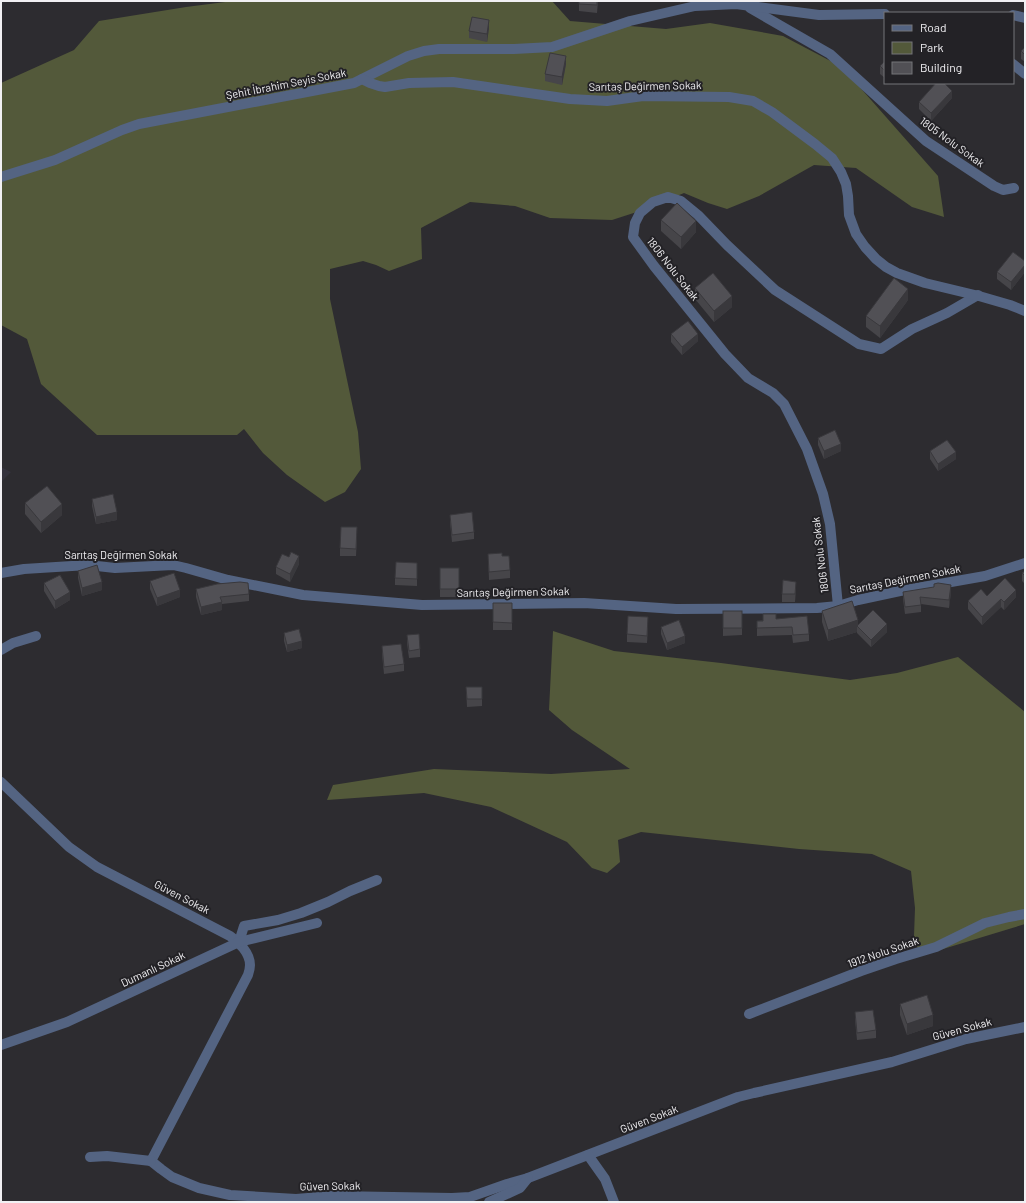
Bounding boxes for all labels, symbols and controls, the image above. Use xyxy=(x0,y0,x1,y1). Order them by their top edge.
legend xyxy=(884,12,1014,84)
text: Road xyxy=(920,20,947,34)
text: Park xyxy=(920,40,944,54)
text: Building xyxy=(920,60,962,74)
street label: Şehit İbrahim Seyis Sokak xyxy=(225,64,348,102)
street label: Sarıtaş Değirmen Sokak xyxy=(588,78,702,93)
street label: 1805 Nolu Sokak xyxy=(917,114,988,170)
street label: 1806 Nolu Sokak xyxy=(645,234,702,303)
street label: 1806 Nolu Sokak xyxy=(808,516,831,594)
street label: Sarıtaş Değirmen Sokak xyxy=(65,548,178,561)
street label: Sarıtaş Değirmen Sokak xyxy=(848,561,962,596)
street label: Sarıtaş Değirmen Sokak xyxy=(456,584,570,599)
street label: Güven Sokak xyxy=(152,877,213,916)
street label: 1912 Nolu Sokak xyxy=(846,933,921,970)
street label: Dumanlı Sokak xyxy=(119,948,187,989)
street label: Güven Sokak xyxy=(931,1014,993,1043)
street label: Güven Sokak xyxy=(618,1101,680,1135)
street label: Güven Sokak xyxy=(300,1178,361,1193)

